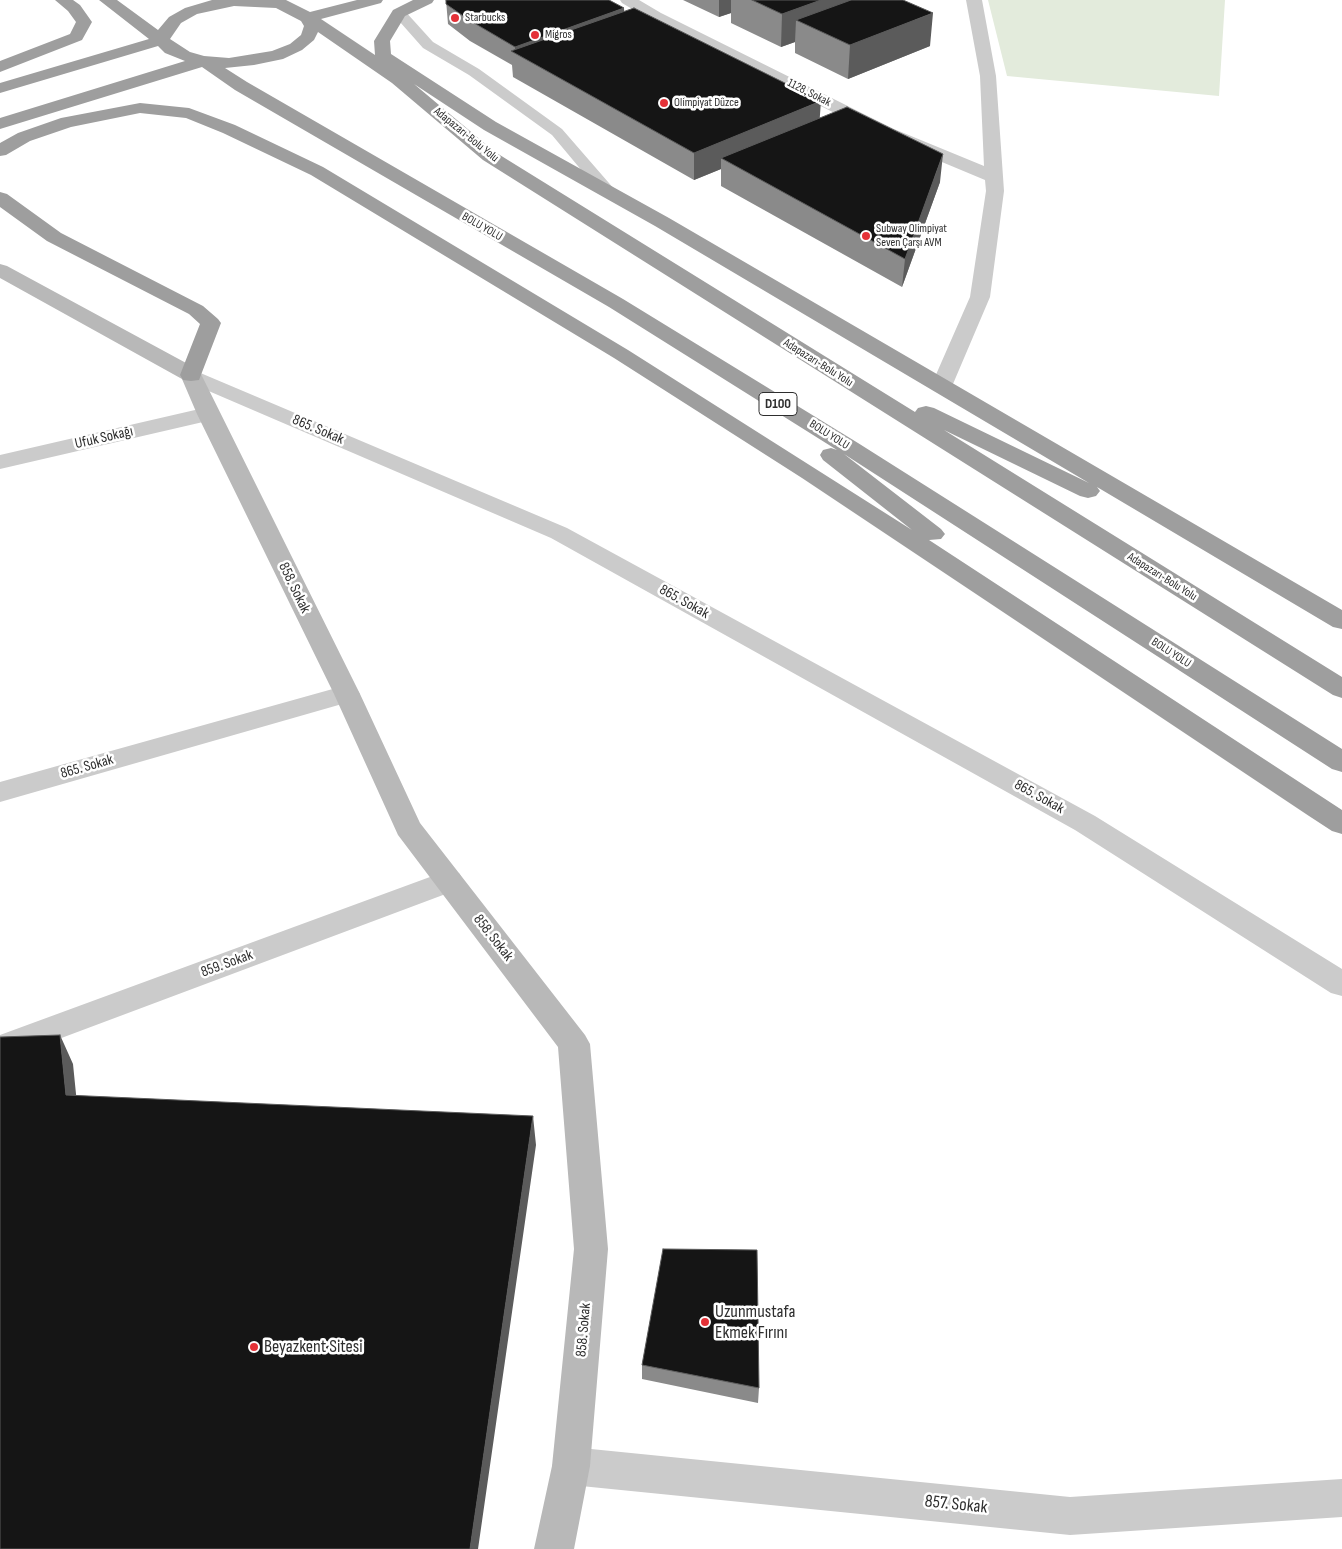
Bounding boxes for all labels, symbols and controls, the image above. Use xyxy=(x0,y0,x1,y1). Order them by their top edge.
place label: Starbucks xyxy=(465,11,505,25)
marker: Starbucks xyxy=(449,12,461,24)
place label: Migros xyxy=(545,28,572,42)
marker: Migros xyxy=(529,29,541,41)
street label: 1128. Sokak xyxy=(785,76,833,110)
place label: Olimpiyat Düzce xyxy=(674,96,739,110)
marker: Olimpiyat Düzce xyxy=(658,97,670,109)
street label: Adapazarı-Bolu Yolu xyxy=(431,104,501,166)
street label: BOLU YOLU xyxy=(459,210,505,244)
place label: Subway Olimpiyat Seven Çarşı AVM xyxy=(876,222,947,250)
marker: Subway Olimpiyat Seven Çarşı AVM xyxy=(860,230,872,242)
street label: Adapazarı-Bolu Yolu xyxy=(781,336,855,390)
road number: D100 xyxy=(759,392,797,416)
street label: 865. Sokak xyxy=(290,411,346,449)
street label: BOLU YOLU xyxy=(806,417,852,453)
street label: Ufuk Sokağı xyxy=(73,423,135,453)
street label: Adapazarı-Bolu Yolu xyxy=(1125,550,1199,604)
street label: 858. Sokak xyxy=(274,560,314,616)
street label: 865. Sokak xyxy=(656,581,712,623)
street label: BOLU YOLU xyxy=(1149,635,1193,671)
street label: 865. Sokak xyxy=(58,751,116,783)
street label: 865. Sokak xyxy=(1011,776,1067,818)
street label: 858. Sokak xyxy=(469,911,517,965)
street label: 859. Sokak xyxy=(199,946,255,982)
place label: Uzunmustafa Ekmek Fırını xyxy=(715,1301,795,1344)
street label: 858. Sokak xyxy=(573,1302,595,1358)
marker: Uzunmustafa Ekmek Fırını xyxy=(699,1316,711,1328)
place label: Beyazkent Sitesi xyxy=(264,1336,363,1358)
marker: Beyazkent Sitesi xyxy=(248,1341,260,1353)
street label: 857. Sokak xyxy=(924,1491,988,1519)

